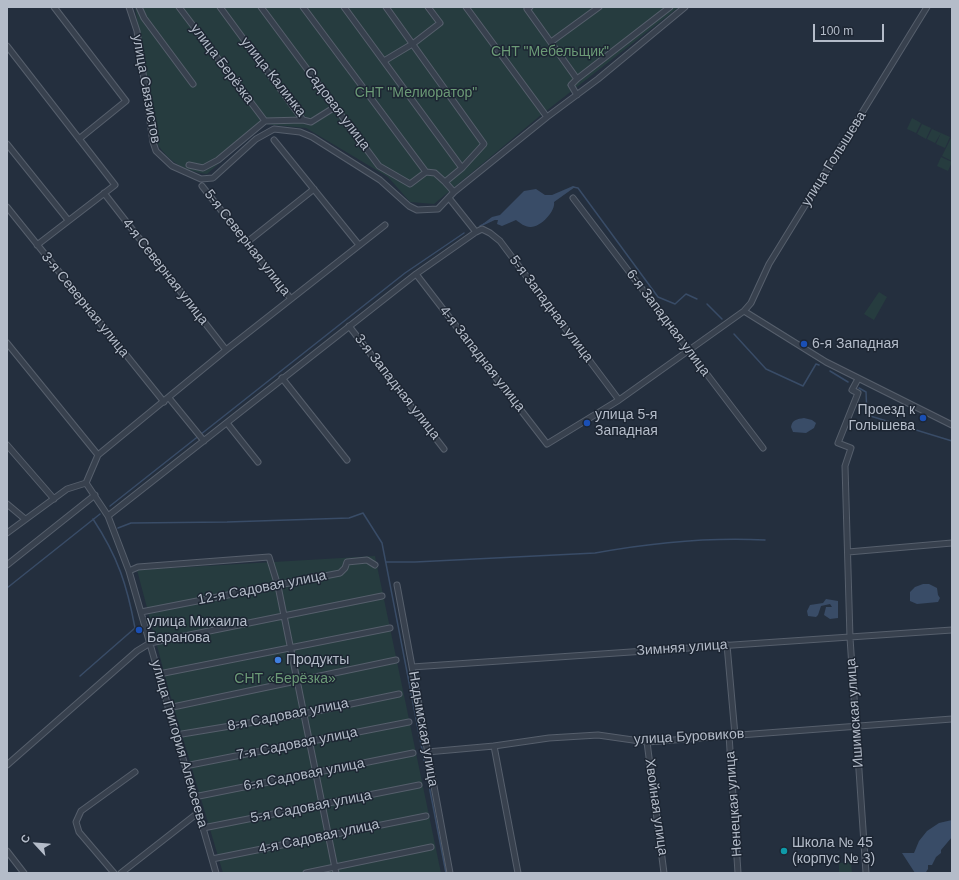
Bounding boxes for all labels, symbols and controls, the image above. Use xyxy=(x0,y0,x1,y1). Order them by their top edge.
scale bar xyxy=(815,16,886,42)
street label: улица Берёзка xyxy=(187,21,257,107)
text: 100 m xyxy=(820,24,853,38)
street label: улица Связистов xyxy=(128,33,164,145)
street label: улица Калинка xyxy=(237,34,309,120)
park label: СНТ "Мебельщик" xyxy=(491,44,609,60)
street label: Садовая улица xyxy=(300,64,374,154)
park label: СНТ "Мелиоратор" xyxy=(355,85,477,101)
street label: улица Голышева xyxy=(798,108,870,210)
street label: 5-я Северная улица xyxy=(200,187,294,299)
street label: 4-я Северная улица xyxy=(118,216,212,328)
street label: 3-я Северная улица xyxy=(38,249,132,361)
street label: 5-я Западная улица xyxy=(505,252,597,366)
street label: 6-я Западная улица xyxy=(622,266,714,380)
street label: 4-я Западная улица xyxy=(436,303,528,415)
street label: 3-я Западная улица xyxy=(351,331,443,443)
place label: 6-я Западная xyxy=(812,336,899,352)
marker: 6-я Западная xyxy=(799,339,809,349)
place label: Проезд к Голышева xyxy=(849,402,915,434)
place label: улица 5-я Западная xyxy=(595,407,658,440)
marker: Проезд к Голышева xyxy=(918,413,928,423)
marker: улица 5-я Западная xyxy=(582,418,592,428)
street label: 12-я Садовая улица xyxy=(196,567,328,609)
place label: улица Михаила Баранова xyxy=(147,614,247,646)
marker: улица Михаила Баранова xyxy=(134,625,144,635)
street label: Зимняя улица xyxy=(636,636,728,660)
place label: Продукты xyxy=(286,652,349,668)
marker: Продукты xyxy=(273,655,283,665)
street label: улица Григория Алексеева xyxy=(147,658,211,830)
street label: Ишимская улица xyxy=(843,658,867,768)
street label: Надымская улица xyxy=(405,670,441,788)
park label: СНТ «Берёзка» xyxy=(234,671,336,687)
street label: 8-я Садовая улица xyxy=(226,695,350,735)
street label: 7-я Садовая улица xyxy=(235,724,359,764)
street label: улица Буровиков xyxy=(633,726,745,748)
street label: Ненецкая улица xyxy=(722,751,746,857)
street label: 6-я Садовая улица xyxy=(242,755,366,795)
street label: Хвойная улица xyxy=(641,757,671,857)
street label: 5-я Садовая улица xyxy=(249,787,373,827)
street label: 4-я Садовая улица xyxy=(257,816,381,858)
north arrow xyxy=(16,824,56,864)
text: С xyxy=(18,833,32,845)
place label: Школа № 45 (корпус № 3) xyxy=(792,835,875,868)
marker: Школа № 45 (корпус № 3) xyxy=(779,846,789,856)

